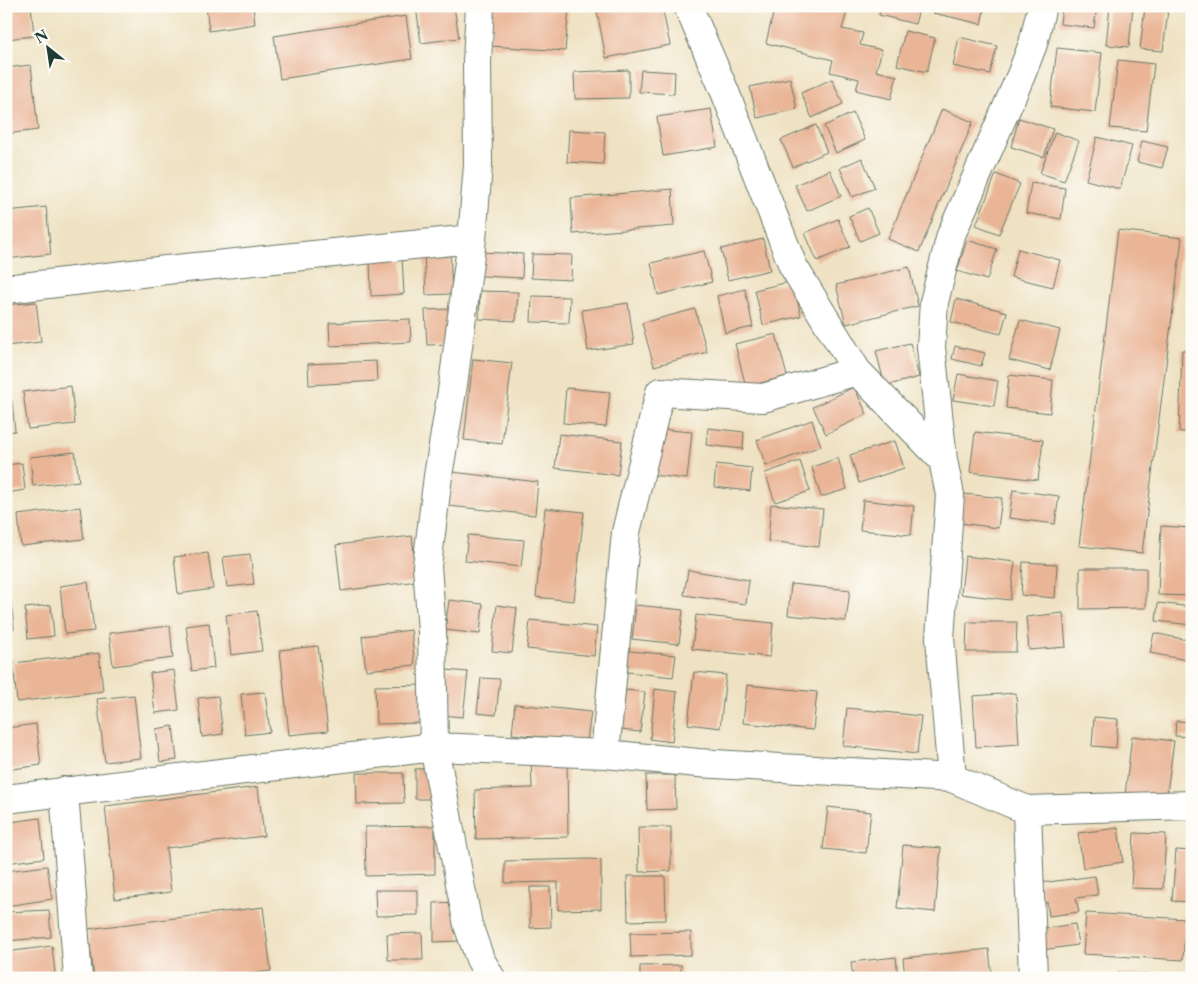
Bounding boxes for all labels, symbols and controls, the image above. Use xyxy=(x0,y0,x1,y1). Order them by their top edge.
north arrow xyxy=(22,22,72,72)
text: N xyxy=(32,26,51,48)

